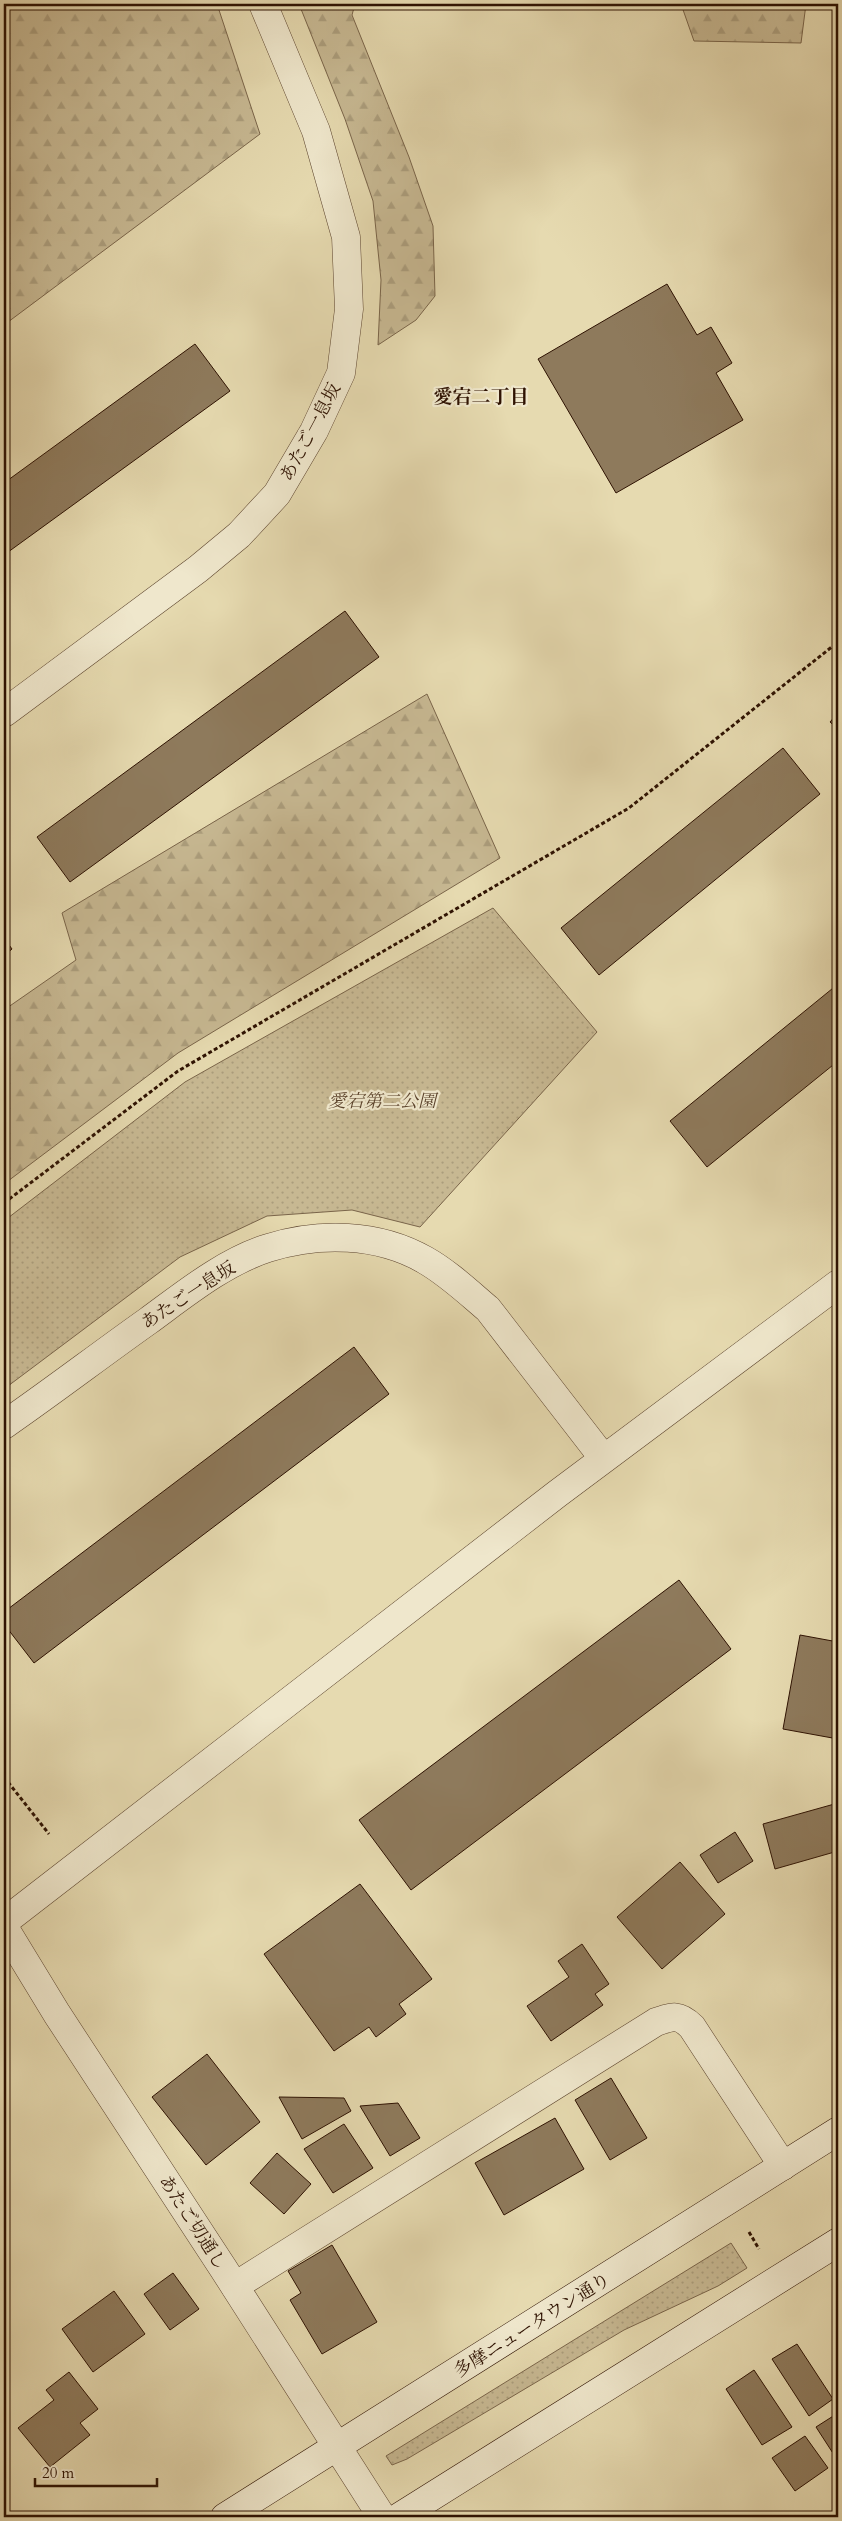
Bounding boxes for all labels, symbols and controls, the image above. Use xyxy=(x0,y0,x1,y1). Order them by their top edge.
street label: あたご一息坂 xyxy=(274,379,347,486)
district label: 愛宕二丁目 xyxy=(433,384,529,410)
park label: 愛宕第二公園 xyxy=(328,1089,439,1114)
street label: あたご一息坂 xyxy=(136,1256,240,1335)
street label: あたご切通し xyxy=(153,2170,232,2274)
street label: 多摩ニュータウン通り xyxy=(449,2267,615,2384)
scale bar xyxy=(35,2456,158,2488)
text: 20 m xyxy=(42,2463,74,2483)

